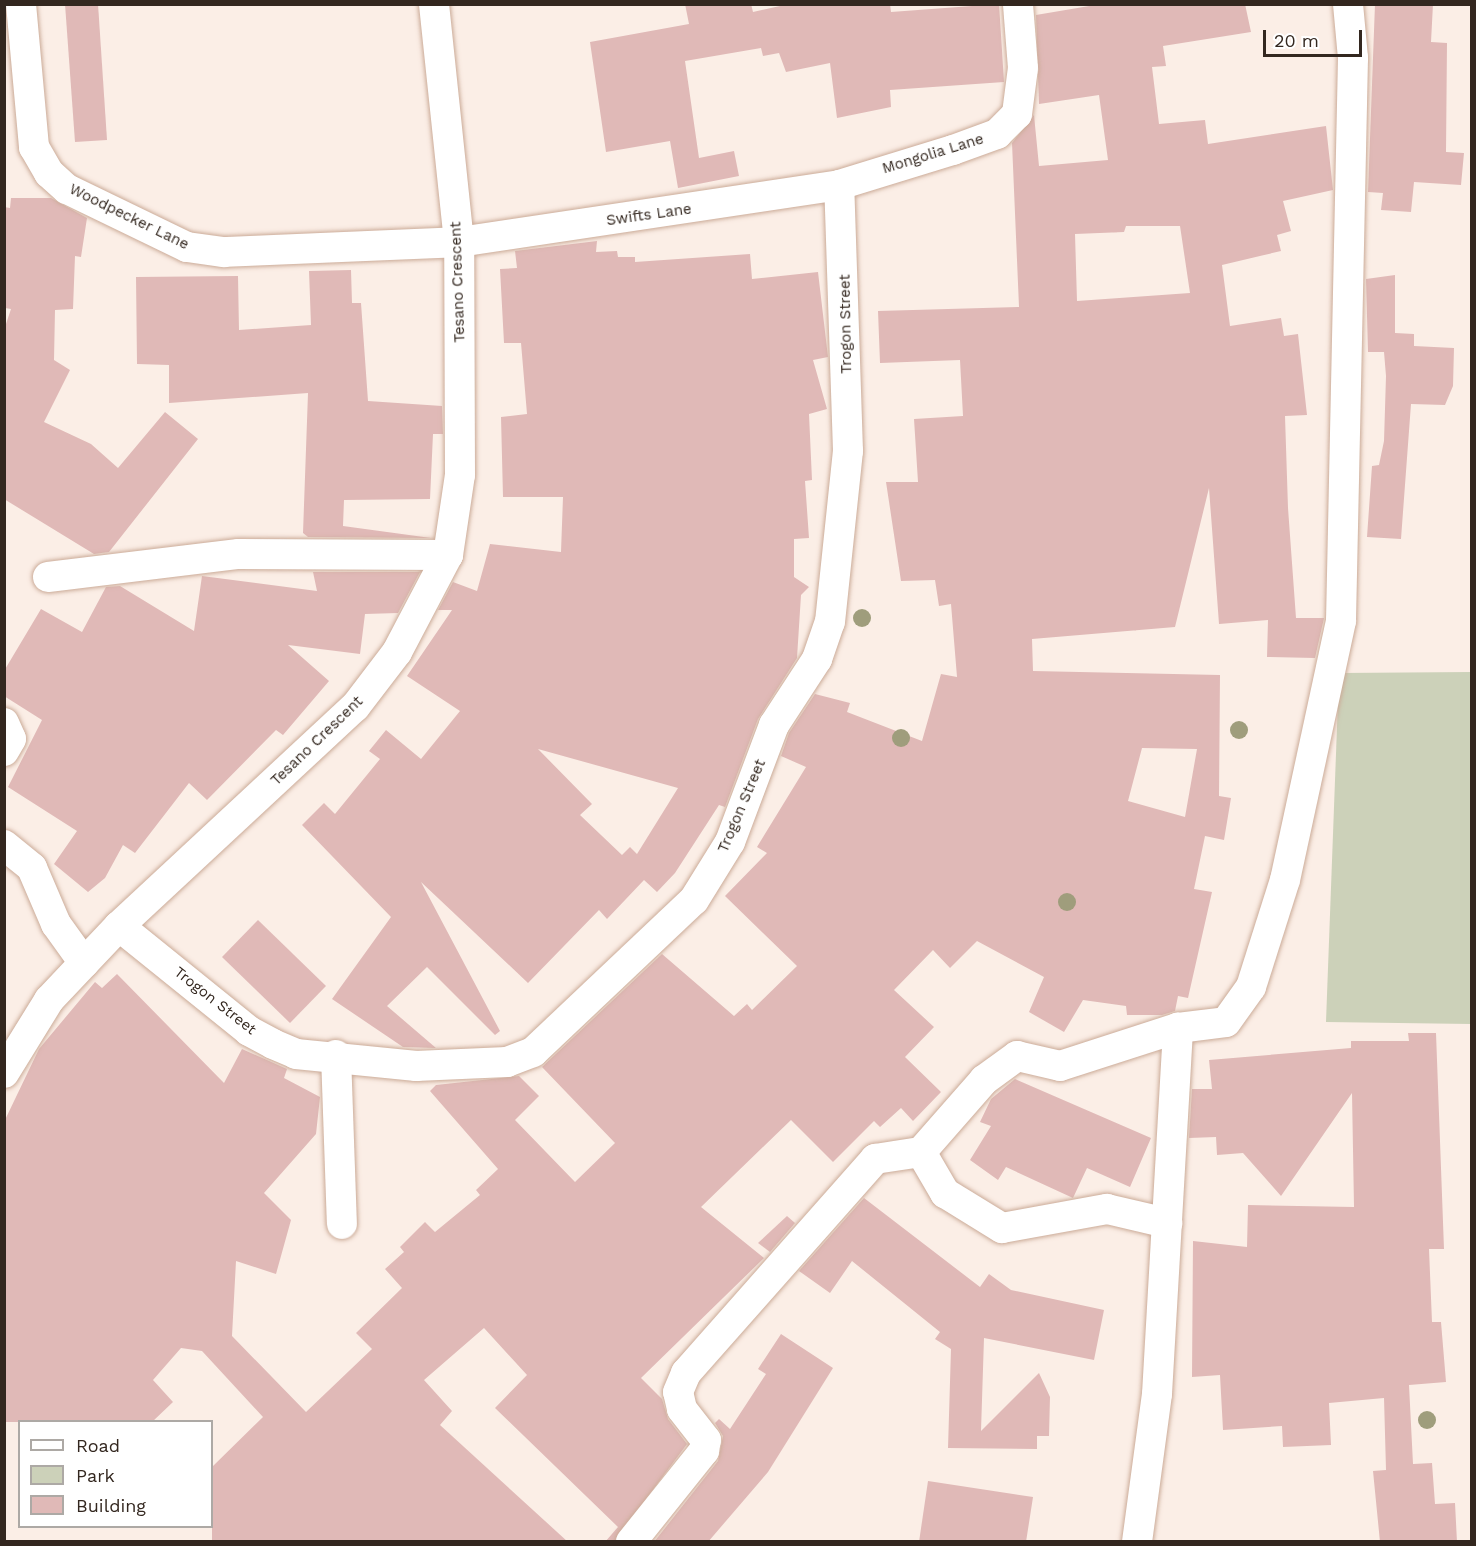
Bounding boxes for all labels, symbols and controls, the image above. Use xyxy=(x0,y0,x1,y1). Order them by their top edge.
scale bar xyxy=(1266,18,1365,56)
text: 20 m xyxy=(1274,30,1319,51)
street label: Mongolia Lane xyxy=(880,130,986,178)
street label: Woodpecker Lane xyxy=(66,180,192,254)
street label: Swifts Lane xyxy=(605,200,693,230)
street label: Tesano Crescent xyxy=(447,221,469,343)
street label: Trogon Street xyxy=(836,274,856,374)
street label: Tesano Crescent xyxy=(267,692,367,790)
street label: Trogon Street xyxy=(714,757,770,855)
street label: Trogon Street xyxy=(170,963,260,1039)
legend xyxy=(18,1420,213,1528)
text: Road xyxy=(76,1435,120,1456)
text: Park xyxy=(76,1465,115,1486)
text: Building xyxy=(76,1495,146,1516)

